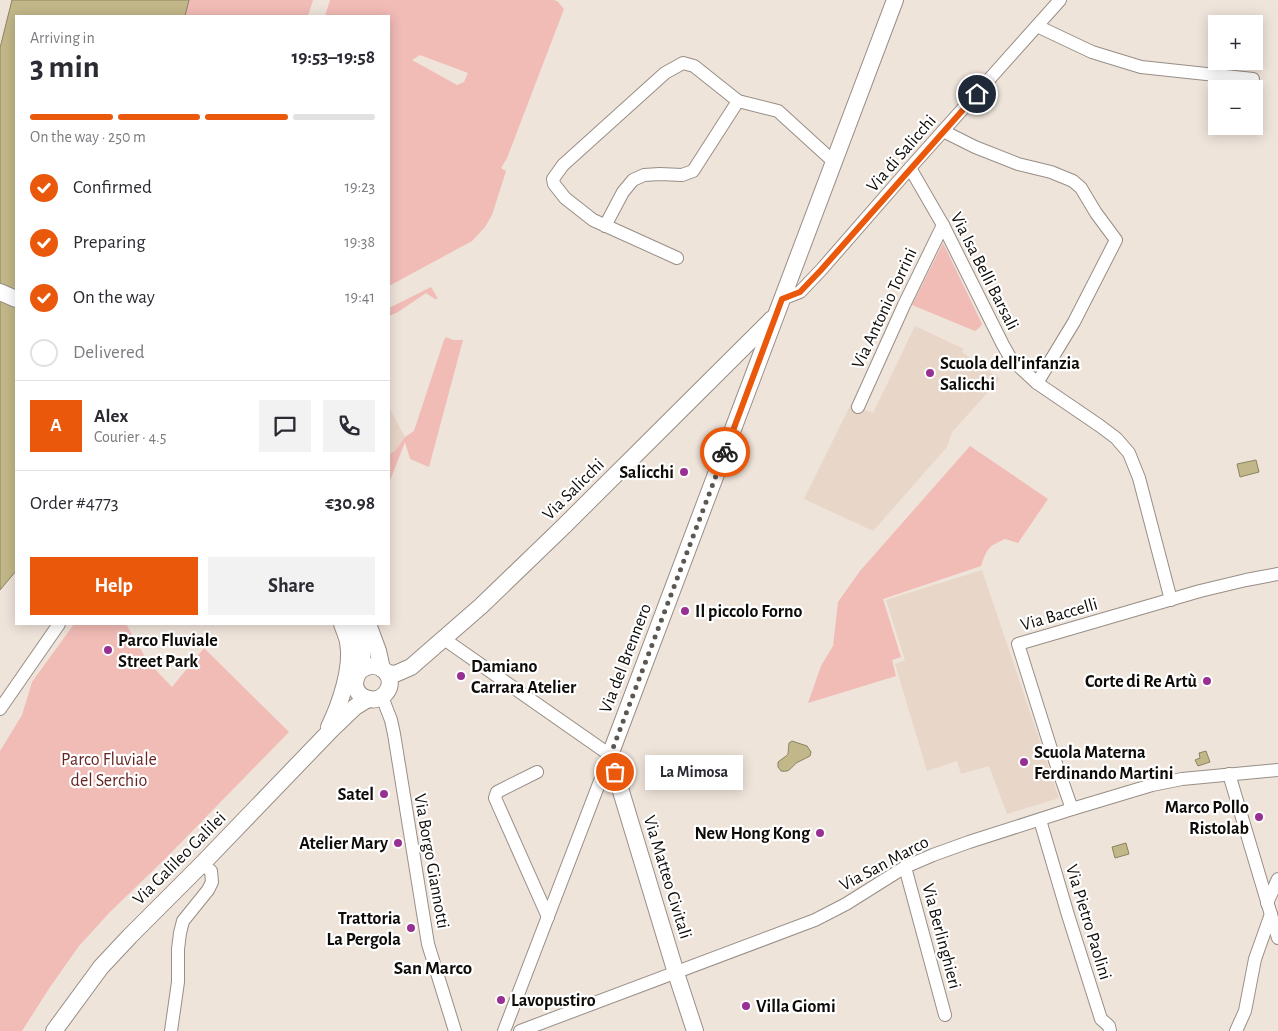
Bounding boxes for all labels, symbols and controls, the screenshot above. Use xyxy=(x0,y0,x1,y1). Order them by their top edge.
map controls xyxy=(1208,15,1263,135)
button: + xyxy=(1208,15,1263,70)
text: Arriving in xyxy=(30,30,95,46)
text: 19:53–19:58 xyxy=(292,48,375,67)
text: 3 min xyxy=(30,51,100,83)
pin xyxy=(956,73,998,115)
icon: home xyxy=(963,80,991,108)
button: − xyxy=(1208,80,1263,135)
street label: Via di Salicchi xyxy=(864,112,940,196)
text: On the way · 250 m xyxy=(30,129,146,145)
icon: check xyxy=(30,174,58,202)
text: Confirmed xyxy=(73,178,152,197)
text: 19:23 xyxy=(344,179,375,195)
street label: Via Isa Belli Barsali xyxy=(947,210,1022,333)
icon: check xyxy=(30,229,58,257)
text: Preparing xyxy=(73,233,146,252)
text: 19:38 xyxy=(344,234,375,250)
street label: Via Antonio Torrini xyxy=(849,245,921,372)
icon: check xyxy=(30,284,58,312)
text: On the way xyxy=(73,288,155,307)
text: 19:41 xyxy=(345,289,375,305)
text: Delivered xyxy=(73,343,145,362)
place label: Scuola dell'infanzia Salicchi xyxy=(940,355,1080,394)
marker: Scuola dell'infanzia Salicchi xyxy=(924,367,936,379)
button: chat xyxy=(259,400,311,452)
button: phone xyxy=(323,400,375,452)
text: Alex xyxy=(94,407,128,426)
text: A xyxy=(50,416,62,435)
courier xyxy=(700,427,750,477)
text: Courier · 4.5 xyxy=(94,429,166,445)
icon: bike xyxy=(711,438,739,466)
street label: Via Salicchi xyxy=(540,456,608,524)
place label: Salicchi xyxy=(619,464,674,482)
marker: Salicchi xyxy=(678,466,690,478)
text: Order #4773 xyxy=(30,494,119,513)
text: €30.98 xyxy=(325,494,375,513)
button: Help xyxy=(30,557,198,615)
button: Share xyxy=(208,557,375,615)
street label: Via Baccelli xyxy=(1019,595,1100,635)
street label: Via del Brennero xyxy=(597,601,655,716)
place label: Il piccolo Forno xyxy=(695,603,802,621)
marker: Il piccolo Forno xyxy=(679,605,691,617)
place label: Parco Fluviale Street Park xyxy=(118,632,218,671)
marker: Parco Fluviale Street Park xyxy=(102,644,114,656)
place label: Damiano Carrara Atelier xyxy=(471,658,577,697)
marker: Damiano Carrara Atelier xyxy=(455,670,467,682)
place label: Corte di Re Artù xyxy=(1085,673,1198,691)
marker: Corte di Re Artù xyxy=(1201,675,1213,687)
place label: Scuola Materna Ferdinando Martini xyxy=(1034,744,1173,783)
park label: Parco Fluviale del Serchio xyxy=(61,751,157,790)
pin xyxy=(594,751,636,793)
callout: La Mimosa xyxy=(645,754,742,790)
marker: Scuola Materna Ferdinando Martini xyxy=(1018,756,1030,768)
icon: bag xyxy=(601,758,629,786)
text: La Mimosa xyxy=(660,764,728,780)
place label: Satel xyxy=(338,786,374,804)
marker: Satel xyxy=(378,788,390,800)
street label: Via Borgo Giannotti xyxy=(410,792,452,930)
place label: Marco Pollo Ristolab xyxy=(1165,799,1249,838)
street label: Via Galileo Galilei xyxy=(130,809,230,909)
marker: Marco Pollo Ristolab xyxy=(1253,811,1265,823)
street label: Via Matteo Civitali xyxy=(640,813,694,941)
place label: New Hong Kong xyxy=(694,825,811,843)
marker: New Hong Kong xyxy=(814,827,826,839)
street label: Via San Marco xyxy=(837,833,932,895)
place label: Atelier Mary xyxy=(299,835,389,853)
marker: Atelier Mary xyxy=(392,837,404,849)
street label: Via Pietro Paolini xyxy=(1062,862,1114,982)
street label: Via Berlinghieri xyxy=(918,882,964,991)
place label: Trattoria La Pergola xyxy=(327,910,401,949)
marker: Trattoria La Pergola xyxy=(405,922,417,934)
district label: San Marco xyxy=(394,959,472,978)
place label: Lavopustiro xyxy=(511,992,596,1010)
marker: Lavopustiro xyxy=(495,994,507,1006)
place label: Villa Giomi xyxy=(756,998,836,1016)
marker: Villa Giomi xyxy=(740,1000,752,1012)

